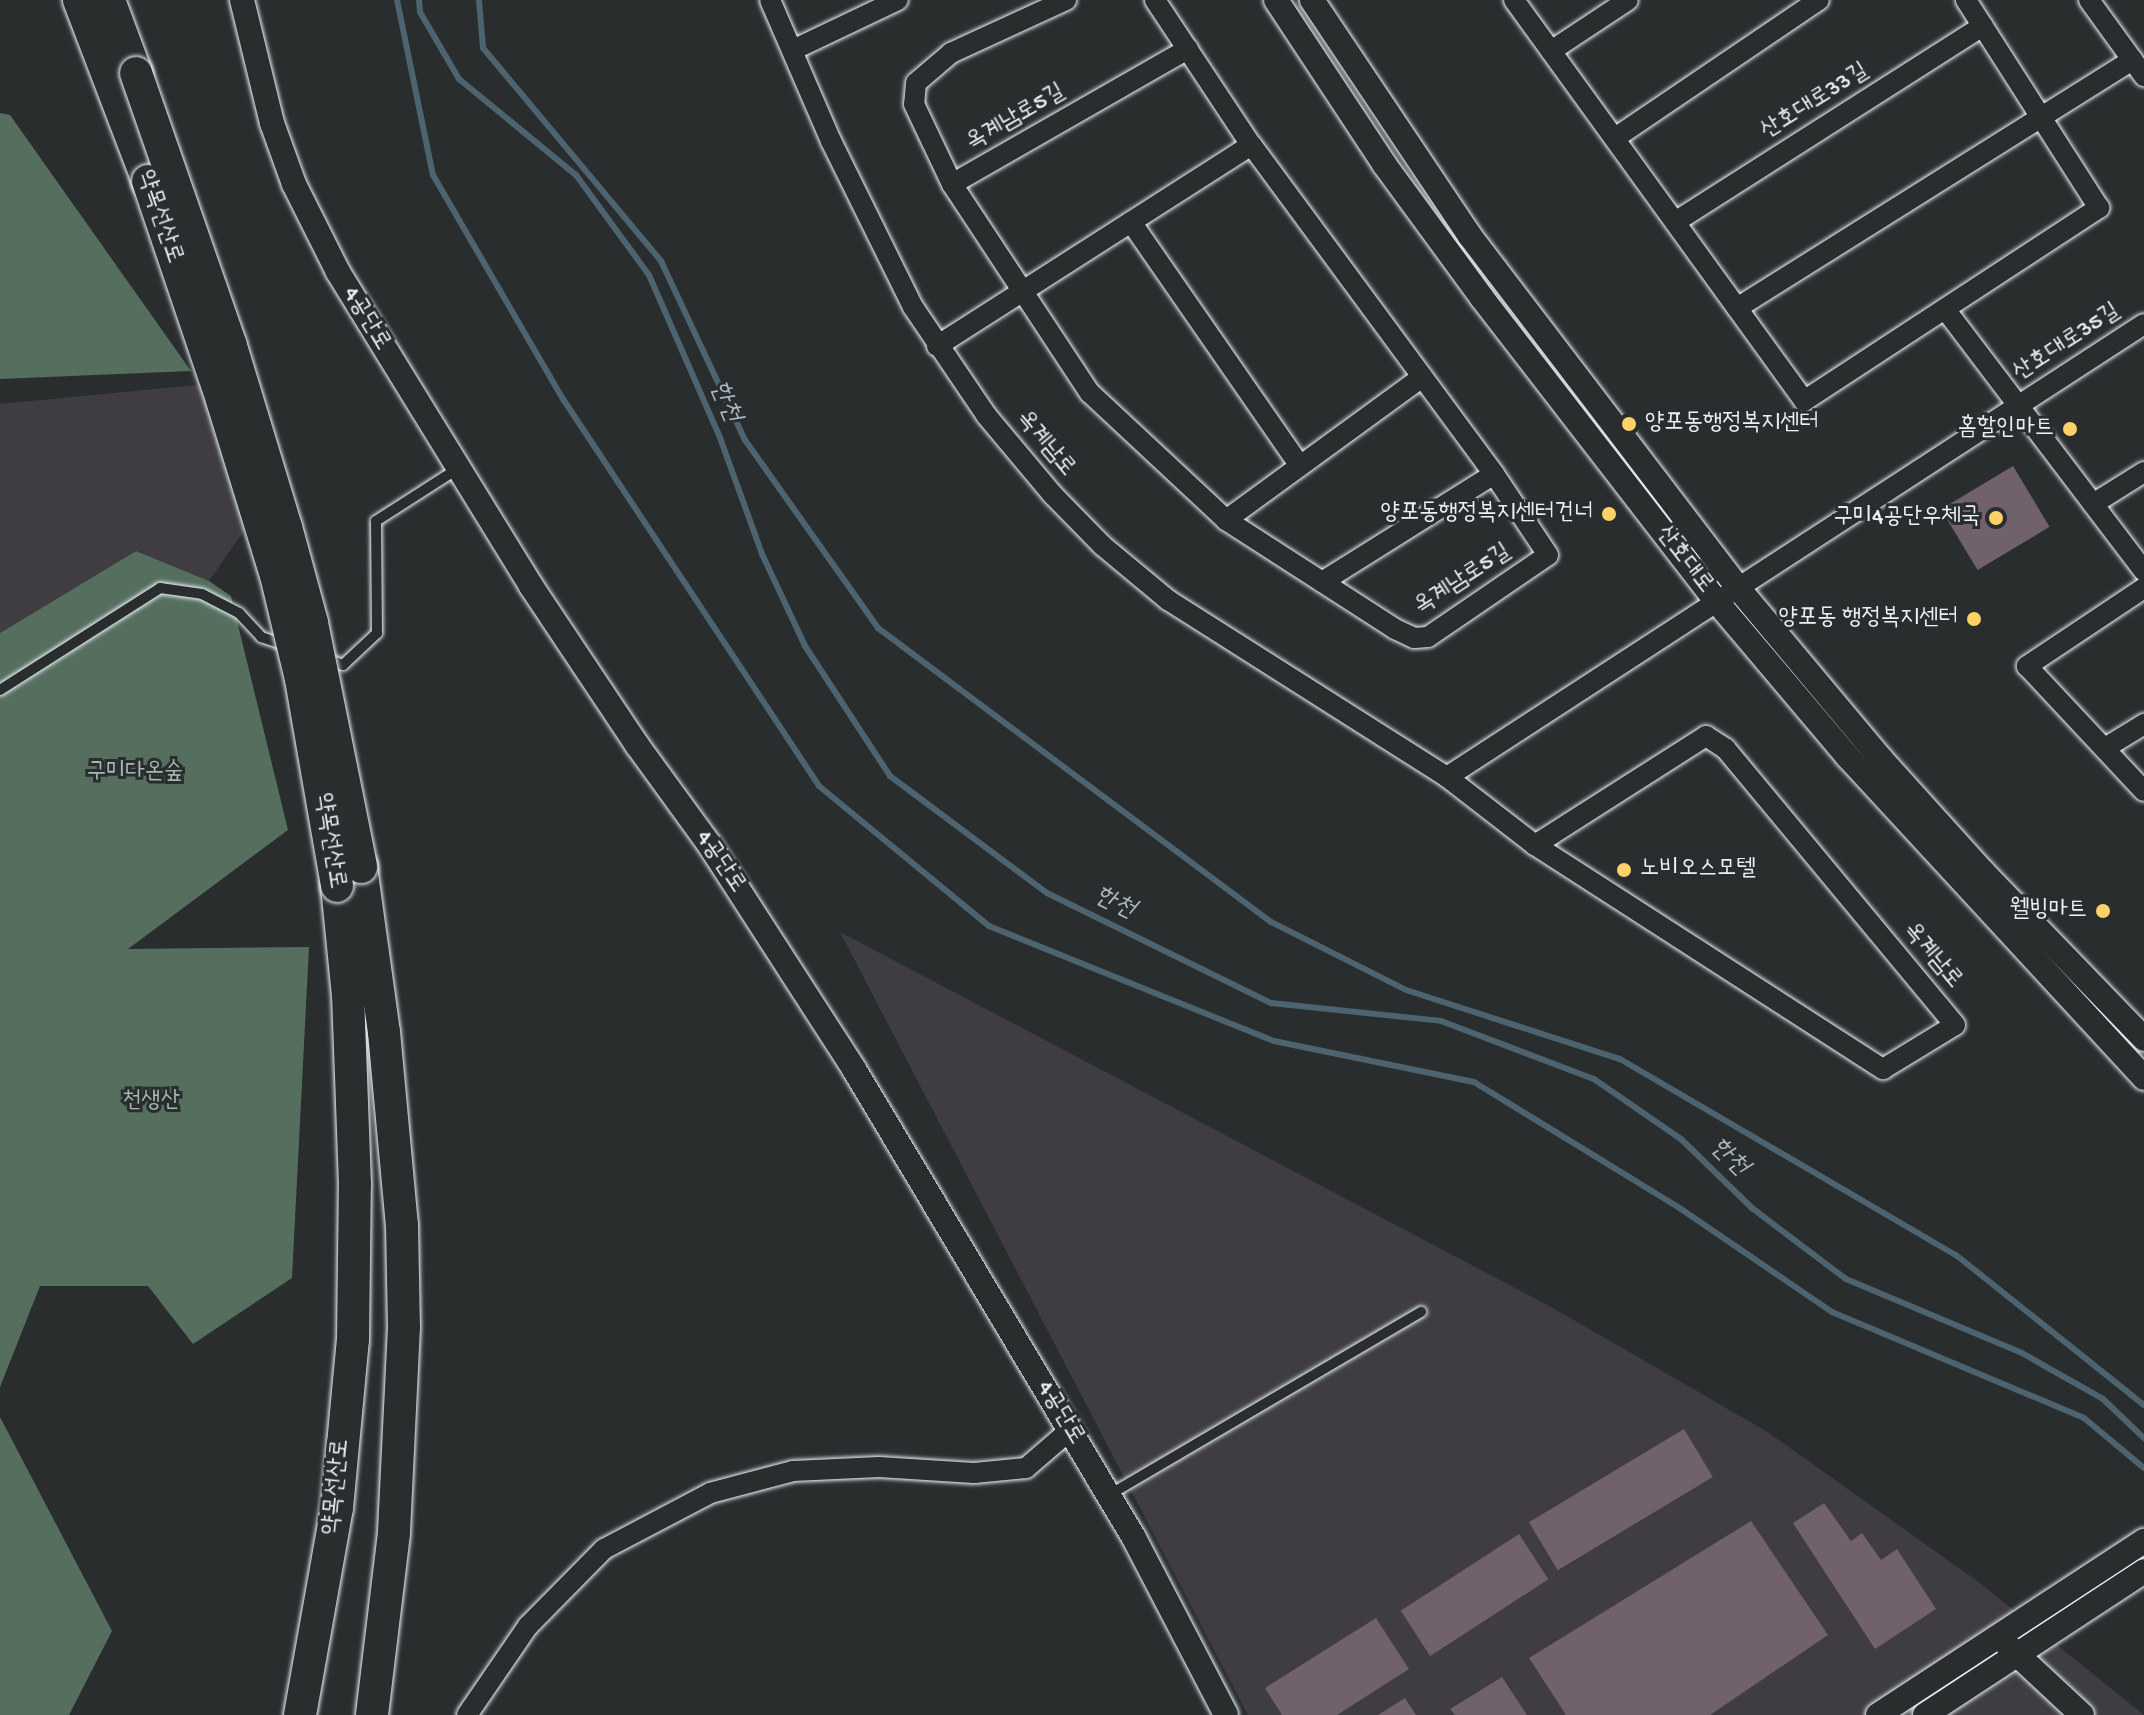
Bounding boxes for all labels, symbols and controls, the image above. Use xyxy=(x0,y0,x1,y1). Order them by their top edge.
street label: 산호대로33길 xyxy=(1756,58,1874,146)
street label: 옥계남로5길 xyxy=(962,78,1070,158)
street label: 약목선산로 xyxy=(130,167,188,267)
street label: 4공단로 xyxy=(336,282,396,356)
street label: 산호대로35길 xyxy=(2008,298,2126,388)
water label: 한천 xyxy=(701,377,747,427)
street label: 옥계남로 xyxy=(1009,405,1081,483)
place label: 양포동행정복지센터 xyxy=(1645,410,1819,438)
marker: 양포동행정복지센터 xyxy=(1620,415,1638,433)
place label: 홈할인마트 xyxy=(1957,415,2054,443)
marker: 홈할인마트 xyxy=(2061,420,2079,438)
place label: 양포동행정복지센터건너 xyxy=(1381,500,1593,528)
place label: 구미4공단우체국 xyxy=(1833,504,1980,532)
marker: 양포동행정복지센터건너 xyxy=(1600,505,1618,523)
marker: 구미4공단우체국 xyxy=(1987,509,2005,527)
street label: 산호대로 xyxy=(1649,521,1719,599)
street label: 옥계남로5길 xyxy=(1409,538,1517,622)
place label: 양포동 행정복지센터 xyxy=(1779,605,1958,633)
marker: 양포동 행정복지센터 xyxy=(1965,610,1983,628)
park label: 구미다온숲 xyxy=(87,759,183,787)
street label: 약목선산로 xyxy=(307,791,351,891)
street label: 4공단로 xyxy=(689,825,751,899)
place label: 노비오스모텔 xyxy=(1640,856,1756,884)
marker: 노비오스모텔 xyxy=(1615,861,1633,879)
water label: 한천 xyxy=(1088,881,1140,927)
place label: 웰빙마트 xyxy=(2010,897,2087,925)
marker: 웰빙마트 xyxy=(2094,902,2112,920)
street label: 옥계남로 xyxy=(1896,917,1968,995)
park label: 천생산 xyxy=(122,1088,180,1116)
water label: 한천 xyxy=(1702,1132,1754,1184)
street label: 4공단로 xyxy=(1030,1376,1090,1450)
street label: 약목선산로 xyxy=(318,1437,356,1537)

